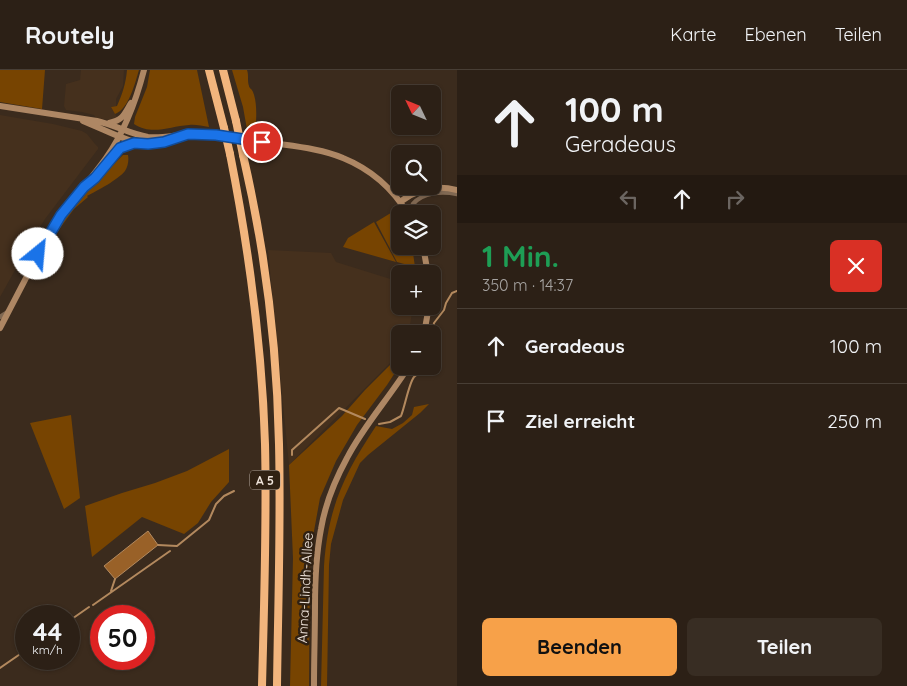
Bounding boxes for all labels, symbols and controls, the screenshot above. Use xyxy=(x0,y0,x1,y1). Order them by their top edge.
text: Routely xyxy=(25,20,115,50)
text: Karte xyxy=(670,23,716,46)
text: Ebenen xyxy=(744,23,807,46)
text: Teilen xyxy=(835,23,882,46)
north arrow xyxy=(391,85,441,135)
map controls xyxy=(391,85,441,375)
text: 100 m xyxy=(565,87,664,131)
icon: ahead xyxy=(482,90,547,155)
pin xyxy=(241,121,283,163)
icon: arrive xyxy=(248,128,276,156)
text: Geradeaus xyxy=(565,130,676,158)
button: search xyxy=(391,145,441,195)
icon: left xyxy=(615,185,643,213)
icon: ahead xyxy=(668,185,696,213)
icon: right xyxy=(721,185,749,213)
button: layers xyxy=(391,205,441,255)
position arrow xyxy=(11,227,63,279)
text: 1 Min. xyxy=(482,237,559,275)
button: close xyxy=(830,240,882,292)
button: + xyxy=(391,265,441,315)
text: 350 m · 14:37 xyxy=(482,275,573,295)
button: − xyxy=(391,325,441,375)
icon: ahead xyxy=(482,332,510,360)
text: Geradeaus xyxy=(525,334,625,358)
text: 100 m xyxy=(830,334,882,358)
icon: arrive xyxy=(482,407,510,435)
text: Ziel erreicht xyxy=(525,409,635,433)
text: 250 m xyxy=(827,409,882,433)
road number: A 5 xyxy=(250,470,280,490)
street label: Anna-Lindh-Allee xyxy=(293,532,317,644)
speed limit sign: 50 xyxy=(90,605,155,670)
text: 44 xyxy=(33,616,62,647)
button: Beenden xyxy=(482,618,677,676)
button: Teilen xyxy=(687,618,882,676)
text: km/h xyxy=(32,642,63,657)

